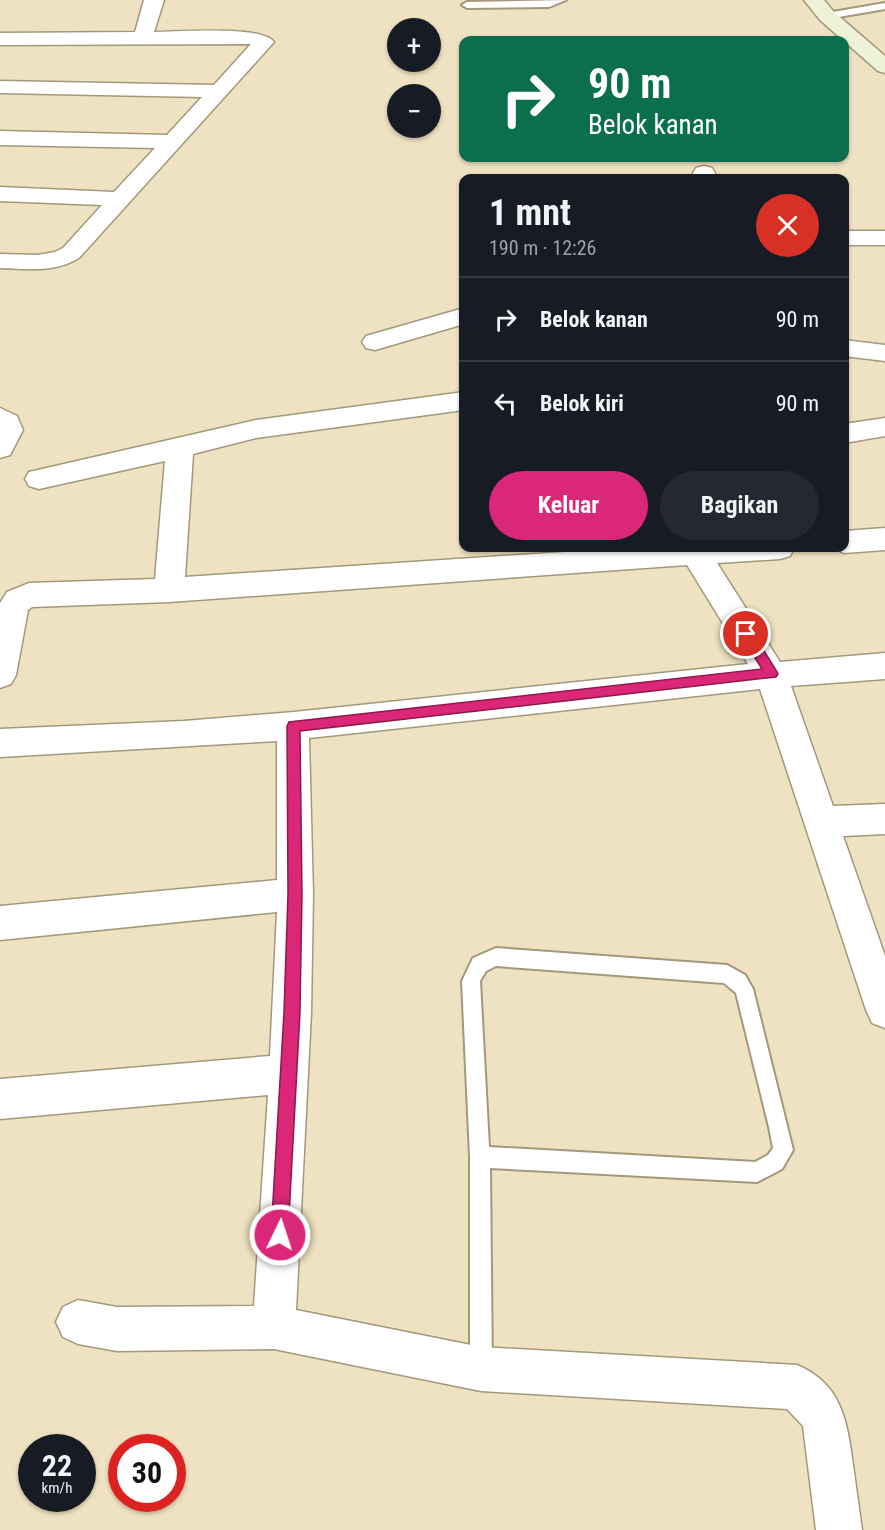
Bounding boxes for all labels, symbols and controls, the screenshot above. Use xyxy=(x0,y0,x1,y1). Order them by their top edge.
map controls xyxy=(387,18,441,138)
button: + xyxy=(387,18,441,72)
text: 90 m xyxy=(588,59,671,108)
icon: right xyxy=(489,60,567,138)
button: − xyxy=(387,84,441,138)
text: Belok kanan xyxy=(588,109,718,141)
text: 1 mnt xyxy=(489,192,571,234)
button: close xyxy=(756,194,819,257)
text: 190 m · 12:26 xyxy=(489,236,596,260)
icon: right xyxy=(489,303,522,336)
text: Belok kanan xyxy=(540,307,648,332)
text: 90 m xyxy=(776,307,819,332)
icon: left xyxy=(489,387,522,420)
text: Belok kiri xyxy=(540,391,624,416)
text: 90 m xyxy=(776,391,819,416)
button: Keluar xyxy=(489,471,648,540)
button: Bagikan xyxy=(660,471,819,540)
pin xyxy=(720,608,771,659)
icon: arrive xyxy=(729,617,762,650)
position arrow xyxy=(248,1203,312,1267)
speed limit sign: 30 xyxy=(108,1434,186,1512)
text: 22 xyxy=(42,1448,72,1483)
text: km/h xyxy=(42,1479,72,1497)

